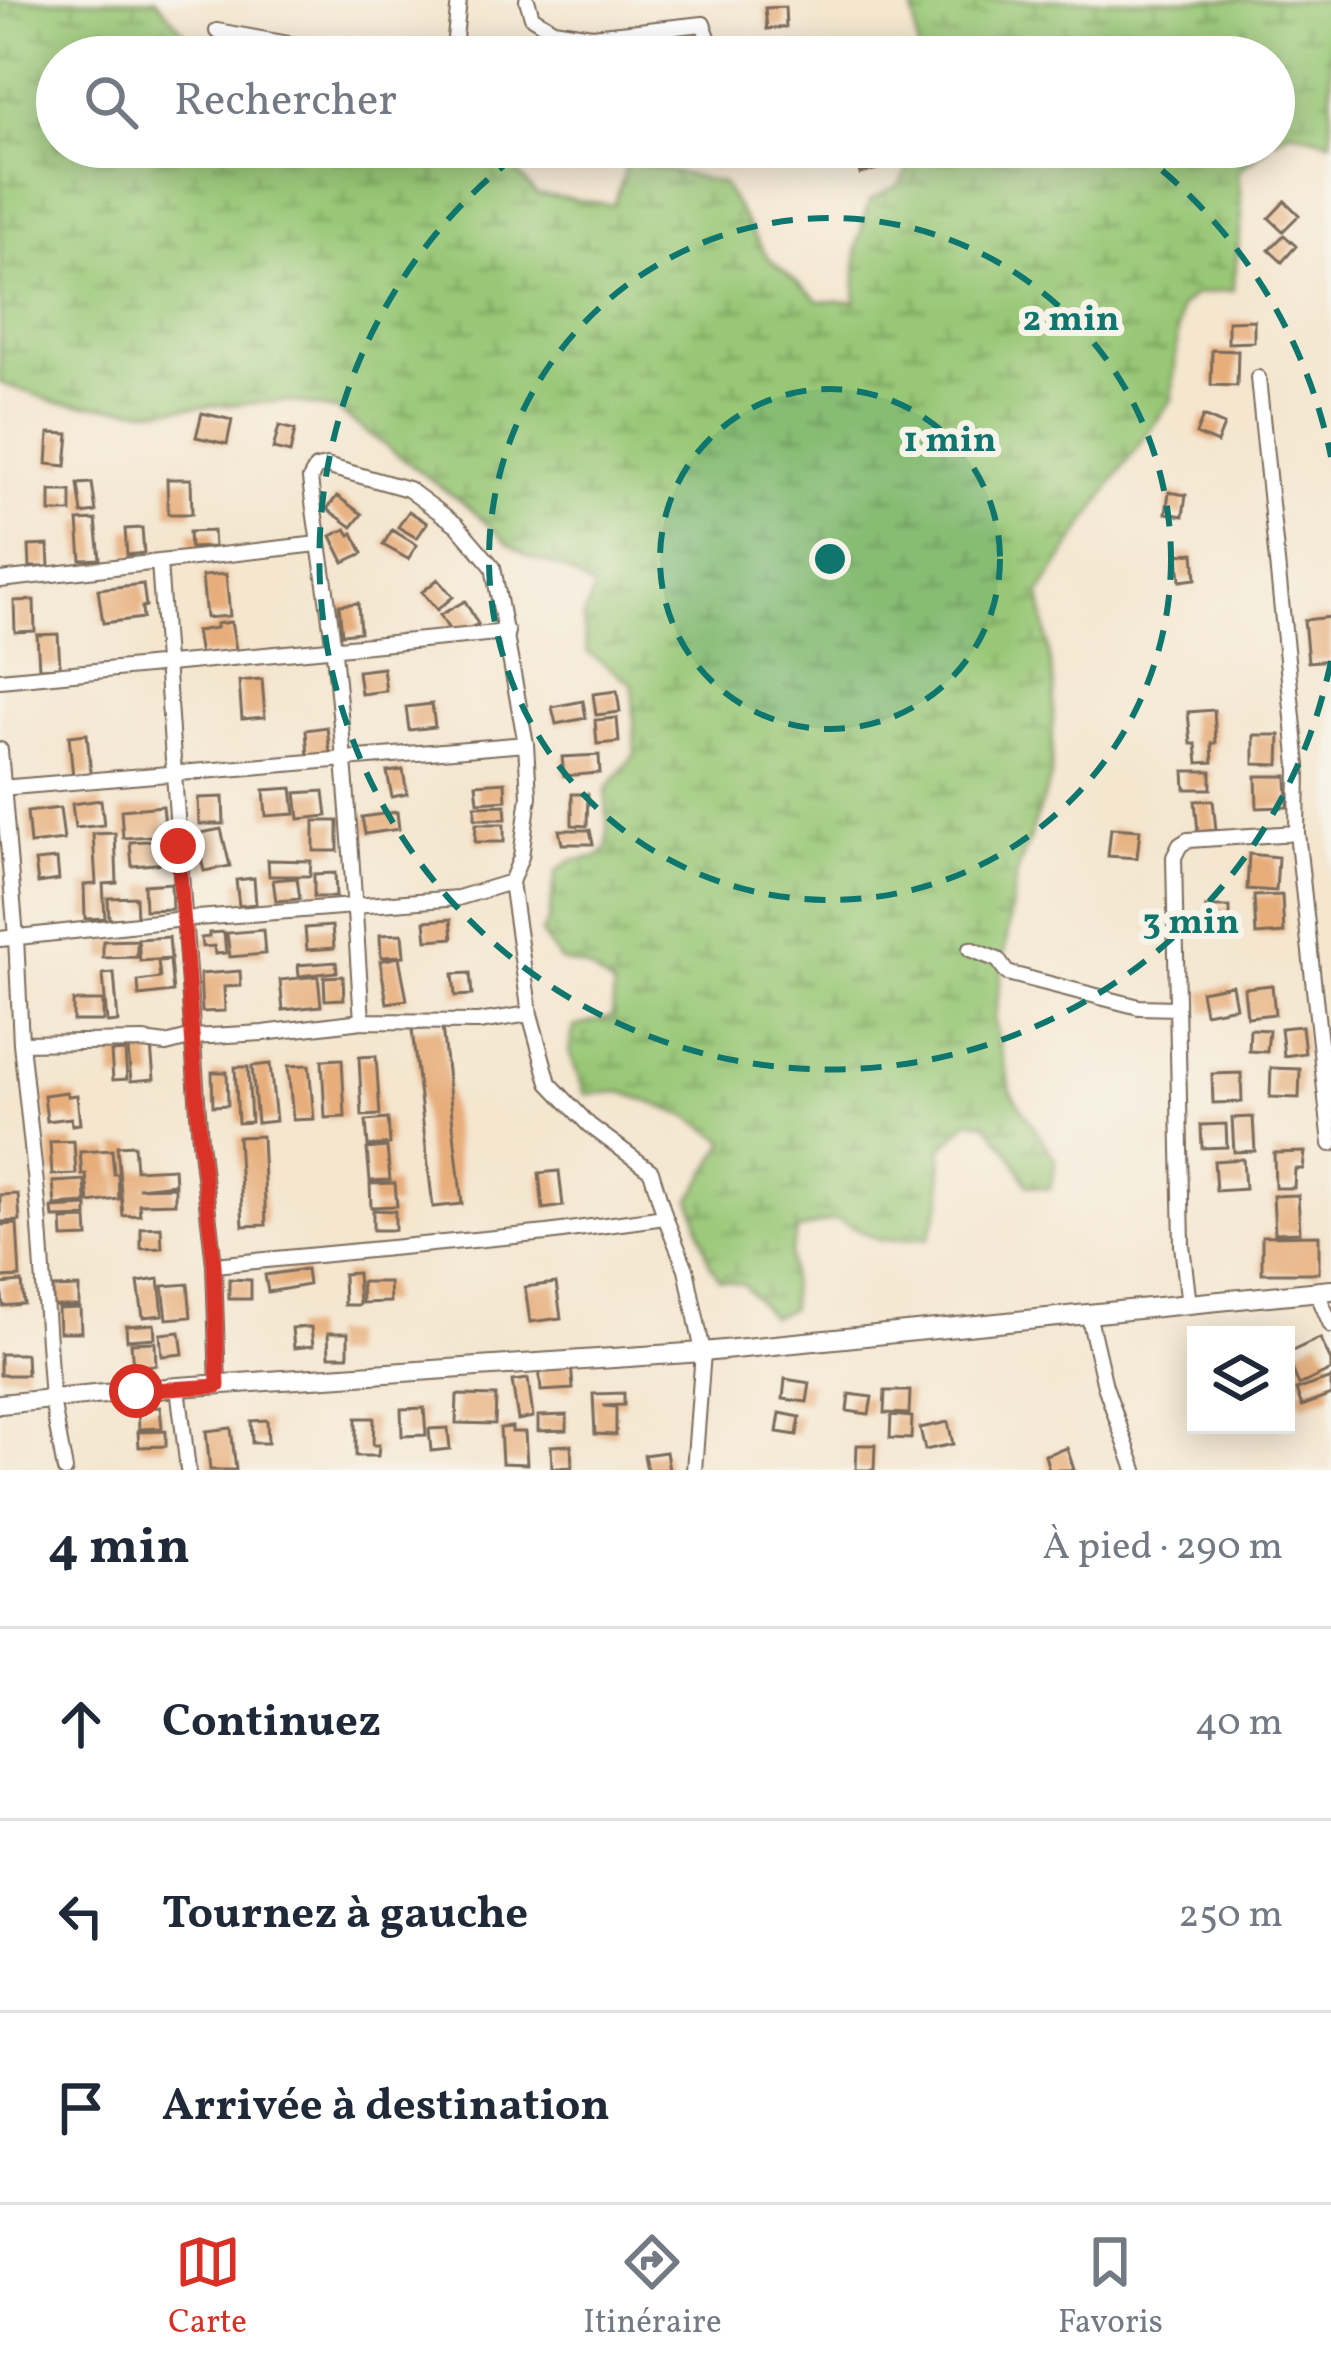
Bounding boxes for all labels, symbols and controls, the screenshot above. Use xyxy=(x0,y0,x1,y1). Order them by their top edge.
search box xyxy=(36,36,1295,168)
icon: search xyxy=(78,69,144,135)
text: Rechercher xyxy=(174,71,397,134)
text: 2 min xyxy=(1022,296,1120,346)
text: 1 min xyxy=(904,417,996,467)
centre of rings xyxy=(809,538,851,580)
route end xyxy=(151,819,205,873)
text: 3 min xyxy=(1143,899,1239,949)
map controls xyxy=(1187,1326,1295,1434)
button: layers xyxy=(1187,1326,1295,1434)
route start xyxy=(109,1364,163,1418)
text: 4 min xyxy=(48,1513,190,1584)
text: À pied · 290 m xyxy=(1043,1521,1283,1575)
icon: ahead xyxy=(48,1691,114,1757)
text: Continuez xyxy=(162,1692,381,1755)
text: 40 m xyxy=(1195,1697,1283,1751)
icon: left xyxy=(48,1883,114,1949)
text: Tournez à gauche xyxy=(162,1884,528,1947)
text: 250 m xyxy=(1178,1889,1283,1943)
icon: arrive xyxy=(48,2075,114,2141)
text: Arrivée à destination xyxy=(162,2076,610,2139)
tab: Carte xyxy=(168,2229,247,2347)
tab: Itinéraire xyxy=(583,2229,722,2347)
tab: Favoris xyxy=(1058,2229,1163,2347)

